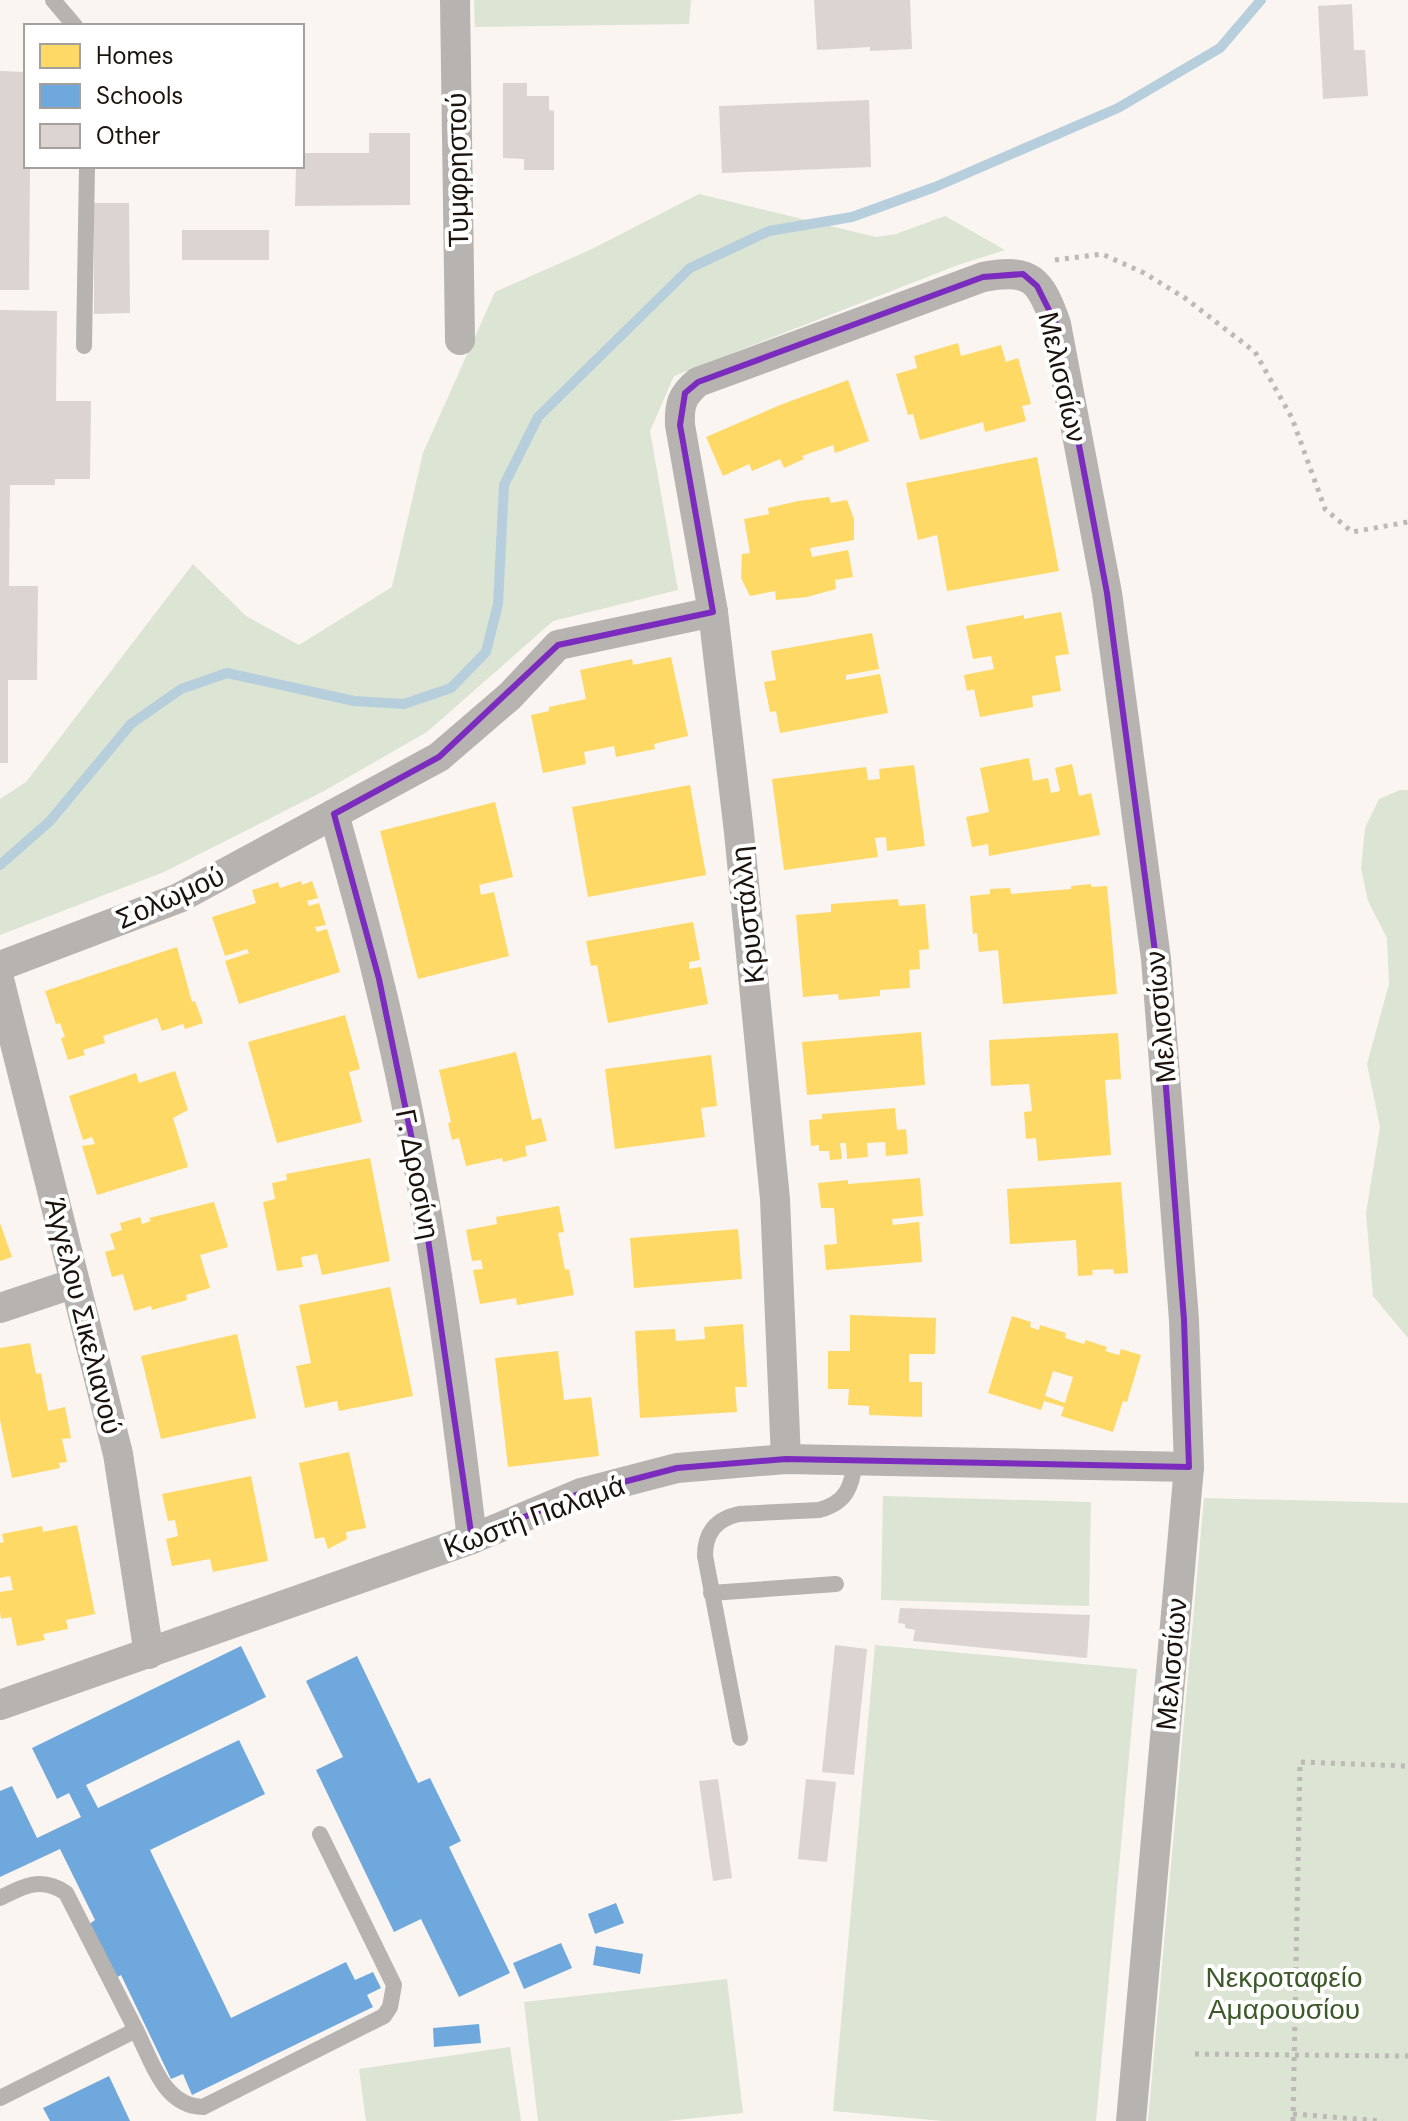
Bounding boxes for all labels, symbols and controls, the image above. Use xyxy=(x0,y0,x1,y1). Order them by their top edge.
legend xyxy=(24,24,304,168)
text: Homes xyxy=(96,40,174,71)
text: Schools xyxy=(96,80,183,111)
street label: Τυμφρηστού xyxy=(438,92,477,248)
text: Other xyxy=(96,120,160,151)
street label: Μελισσίων xyxy=(1030,308,1095,446)
street label: Κρυστάλλη xyxy=(722,845,773,985)
street label: Σολωμού xyxy=(110,857,230,938)
street label: Μελισσίων xyxy=(1136,949,1185,1085)
street label: Γ. Δροσίνη xyxy=(387,1106,448,1242)
street label: Άγγελου Σικελιανού xyxy=(36,1194,131,1438)
street label: Κωστή Παλαμά xyxy=(439,1467,630,1566)
street label: Μελισσίων xyxy=(1147,1596,1196,1732)
park label: Νεκροταφείο Αμαρουσίου xyxy=(1205,1959,1363,2028)

